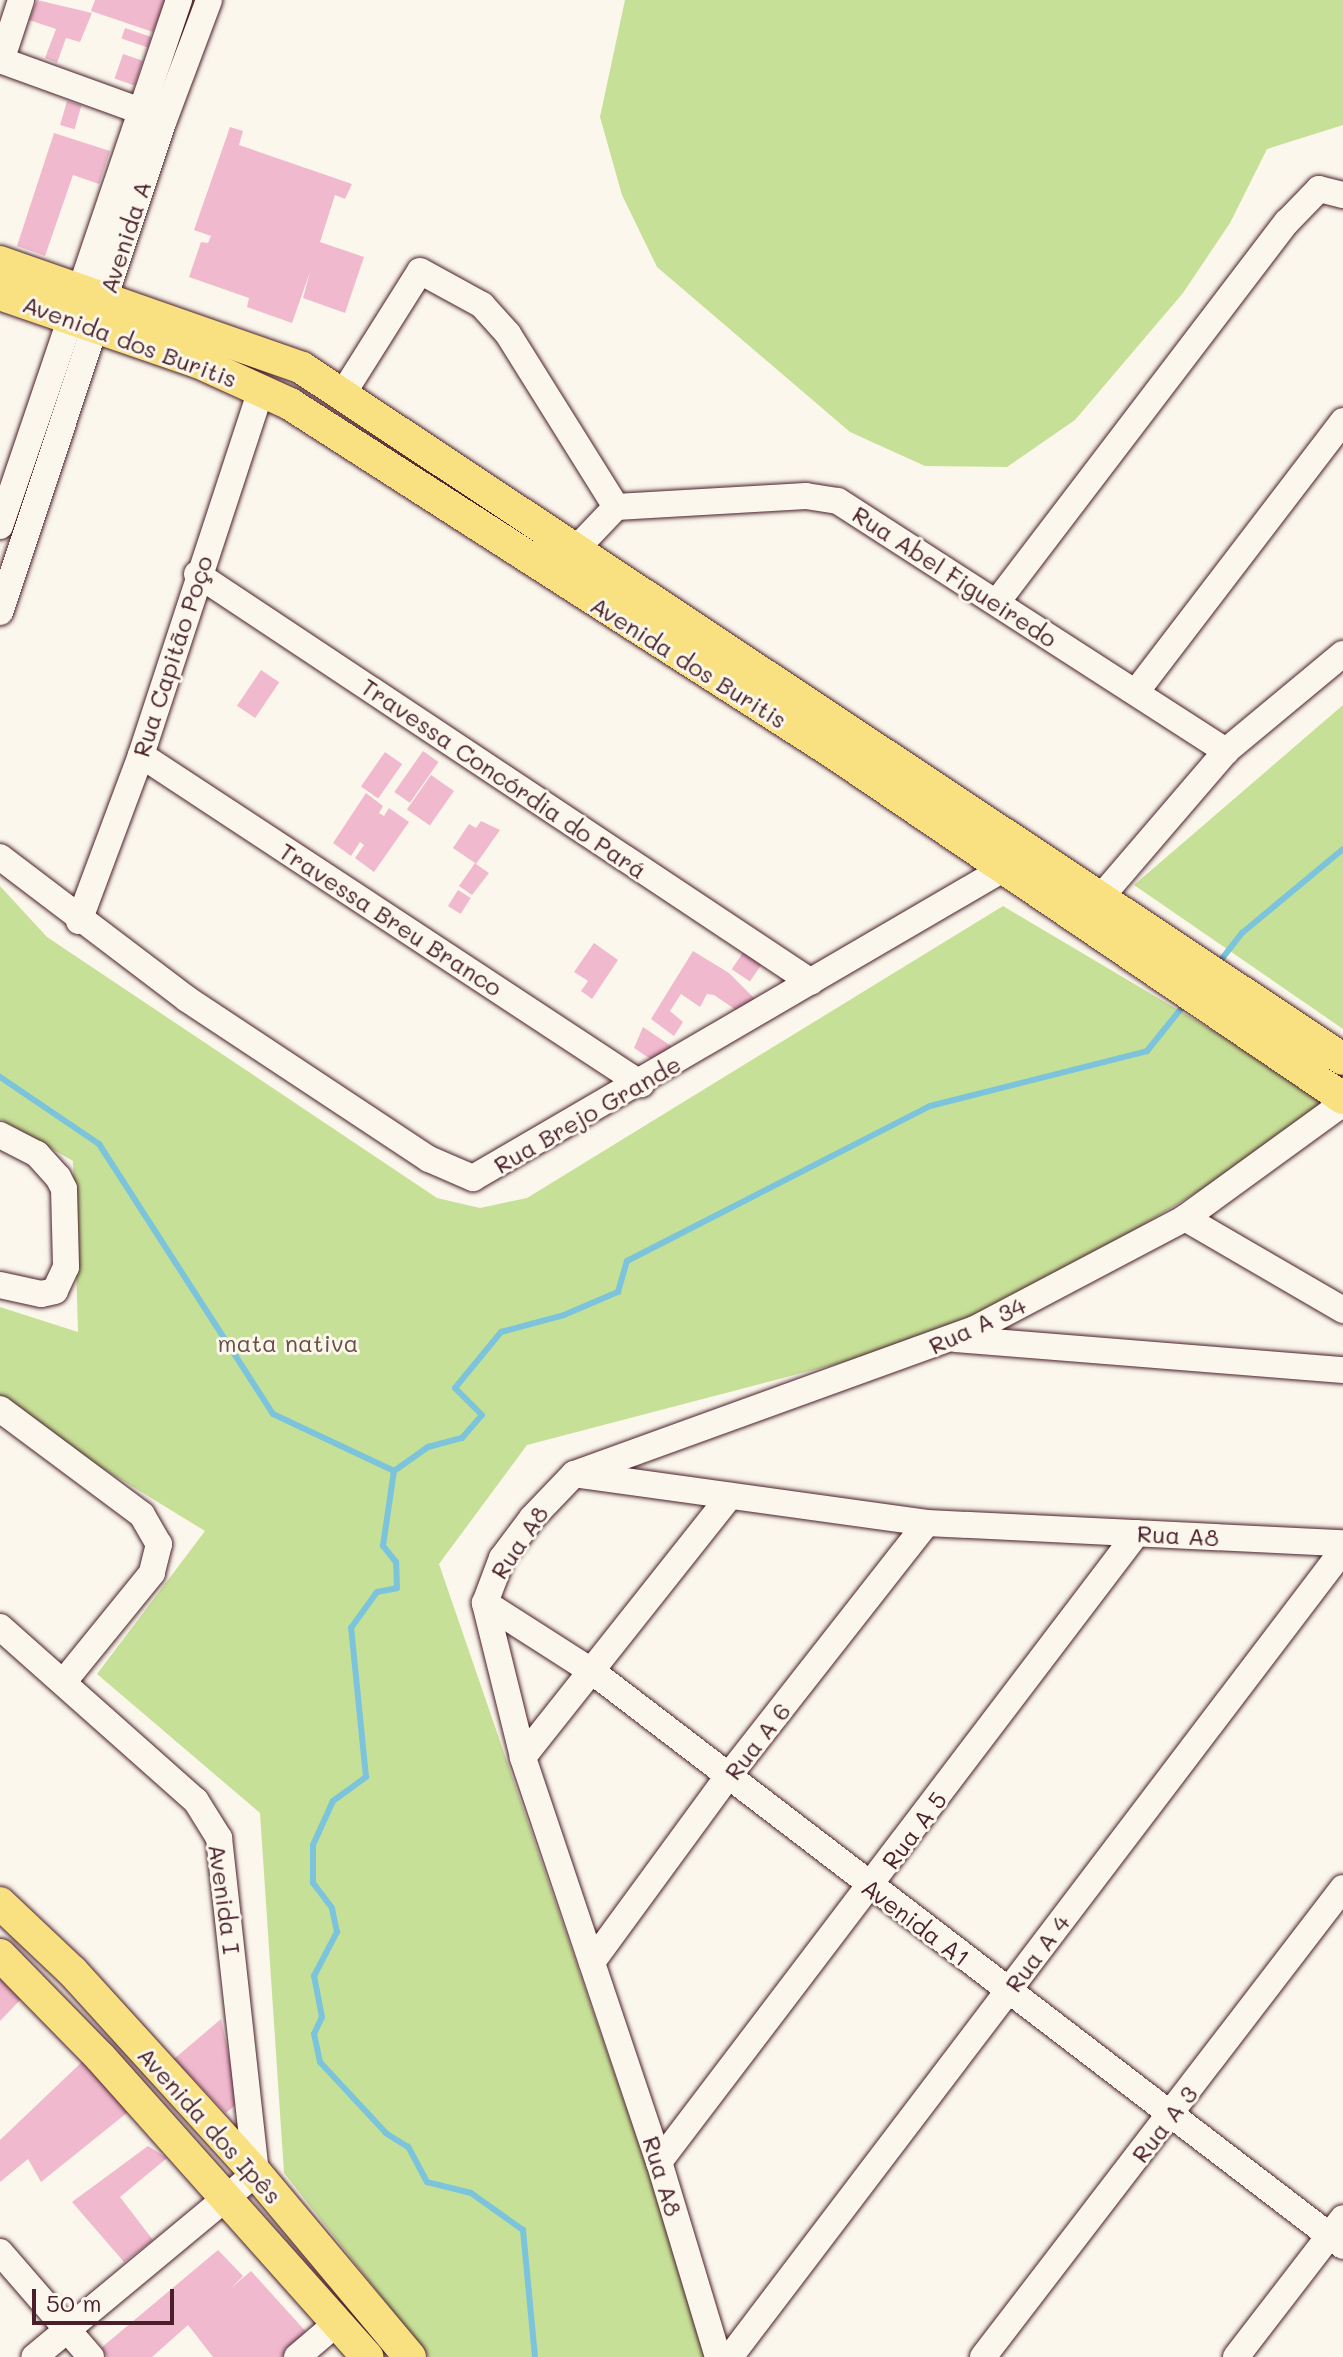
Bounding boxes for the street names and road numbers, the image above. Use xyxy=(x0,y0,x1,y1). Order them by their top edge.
street label: Avenida A xyxy=(93,177,157,297)
street label: Avenida dos Buritis xyxy=(19,289,241,393)
street label: Rua Abel Figueiredo xyxy=(847,499,1063,653)
street label: Rua Capitão Poço xyxy=(126,552,218,760)
street label: Avenida dos Buritis xyxy=(586,590,792,734)
street label: Travessa Concórdia do Pará xyxy=(356,672,652,884)
street label: Travessa Breu Branco xyxy=(274,836,508,1002)
street label: Rua Brejo Grande xyxy=(488,1049,686,1179)
street label: Rua A 34 xyxy=(924,1290,1030,1360)
street label: Rua A8 xyxy=(484,1500,554,1584)
street label: Rua A8 xyxy=(1136,1518,1220,1552)
street label: Rua A 6 xyxy=(718,1697,796,1785)
street label: Rua A 5 xyxy=(876,1786,952,1874)
street label: Avenida I xyxy=(203,1842,247,1956)
street label: Avenida A1 xyxy=(856,1872,976,1972)
street label: Rua A 4 xyxy=(999,1909,1075,1997)
street label: Avenida dos Ipês xyxy=(132,2041,288,2209)
street label: Rua A 3 xyxy=(1125,2080,1203,2168)
street label: Rua A8 xyxy=(637,2132,689,2220)

